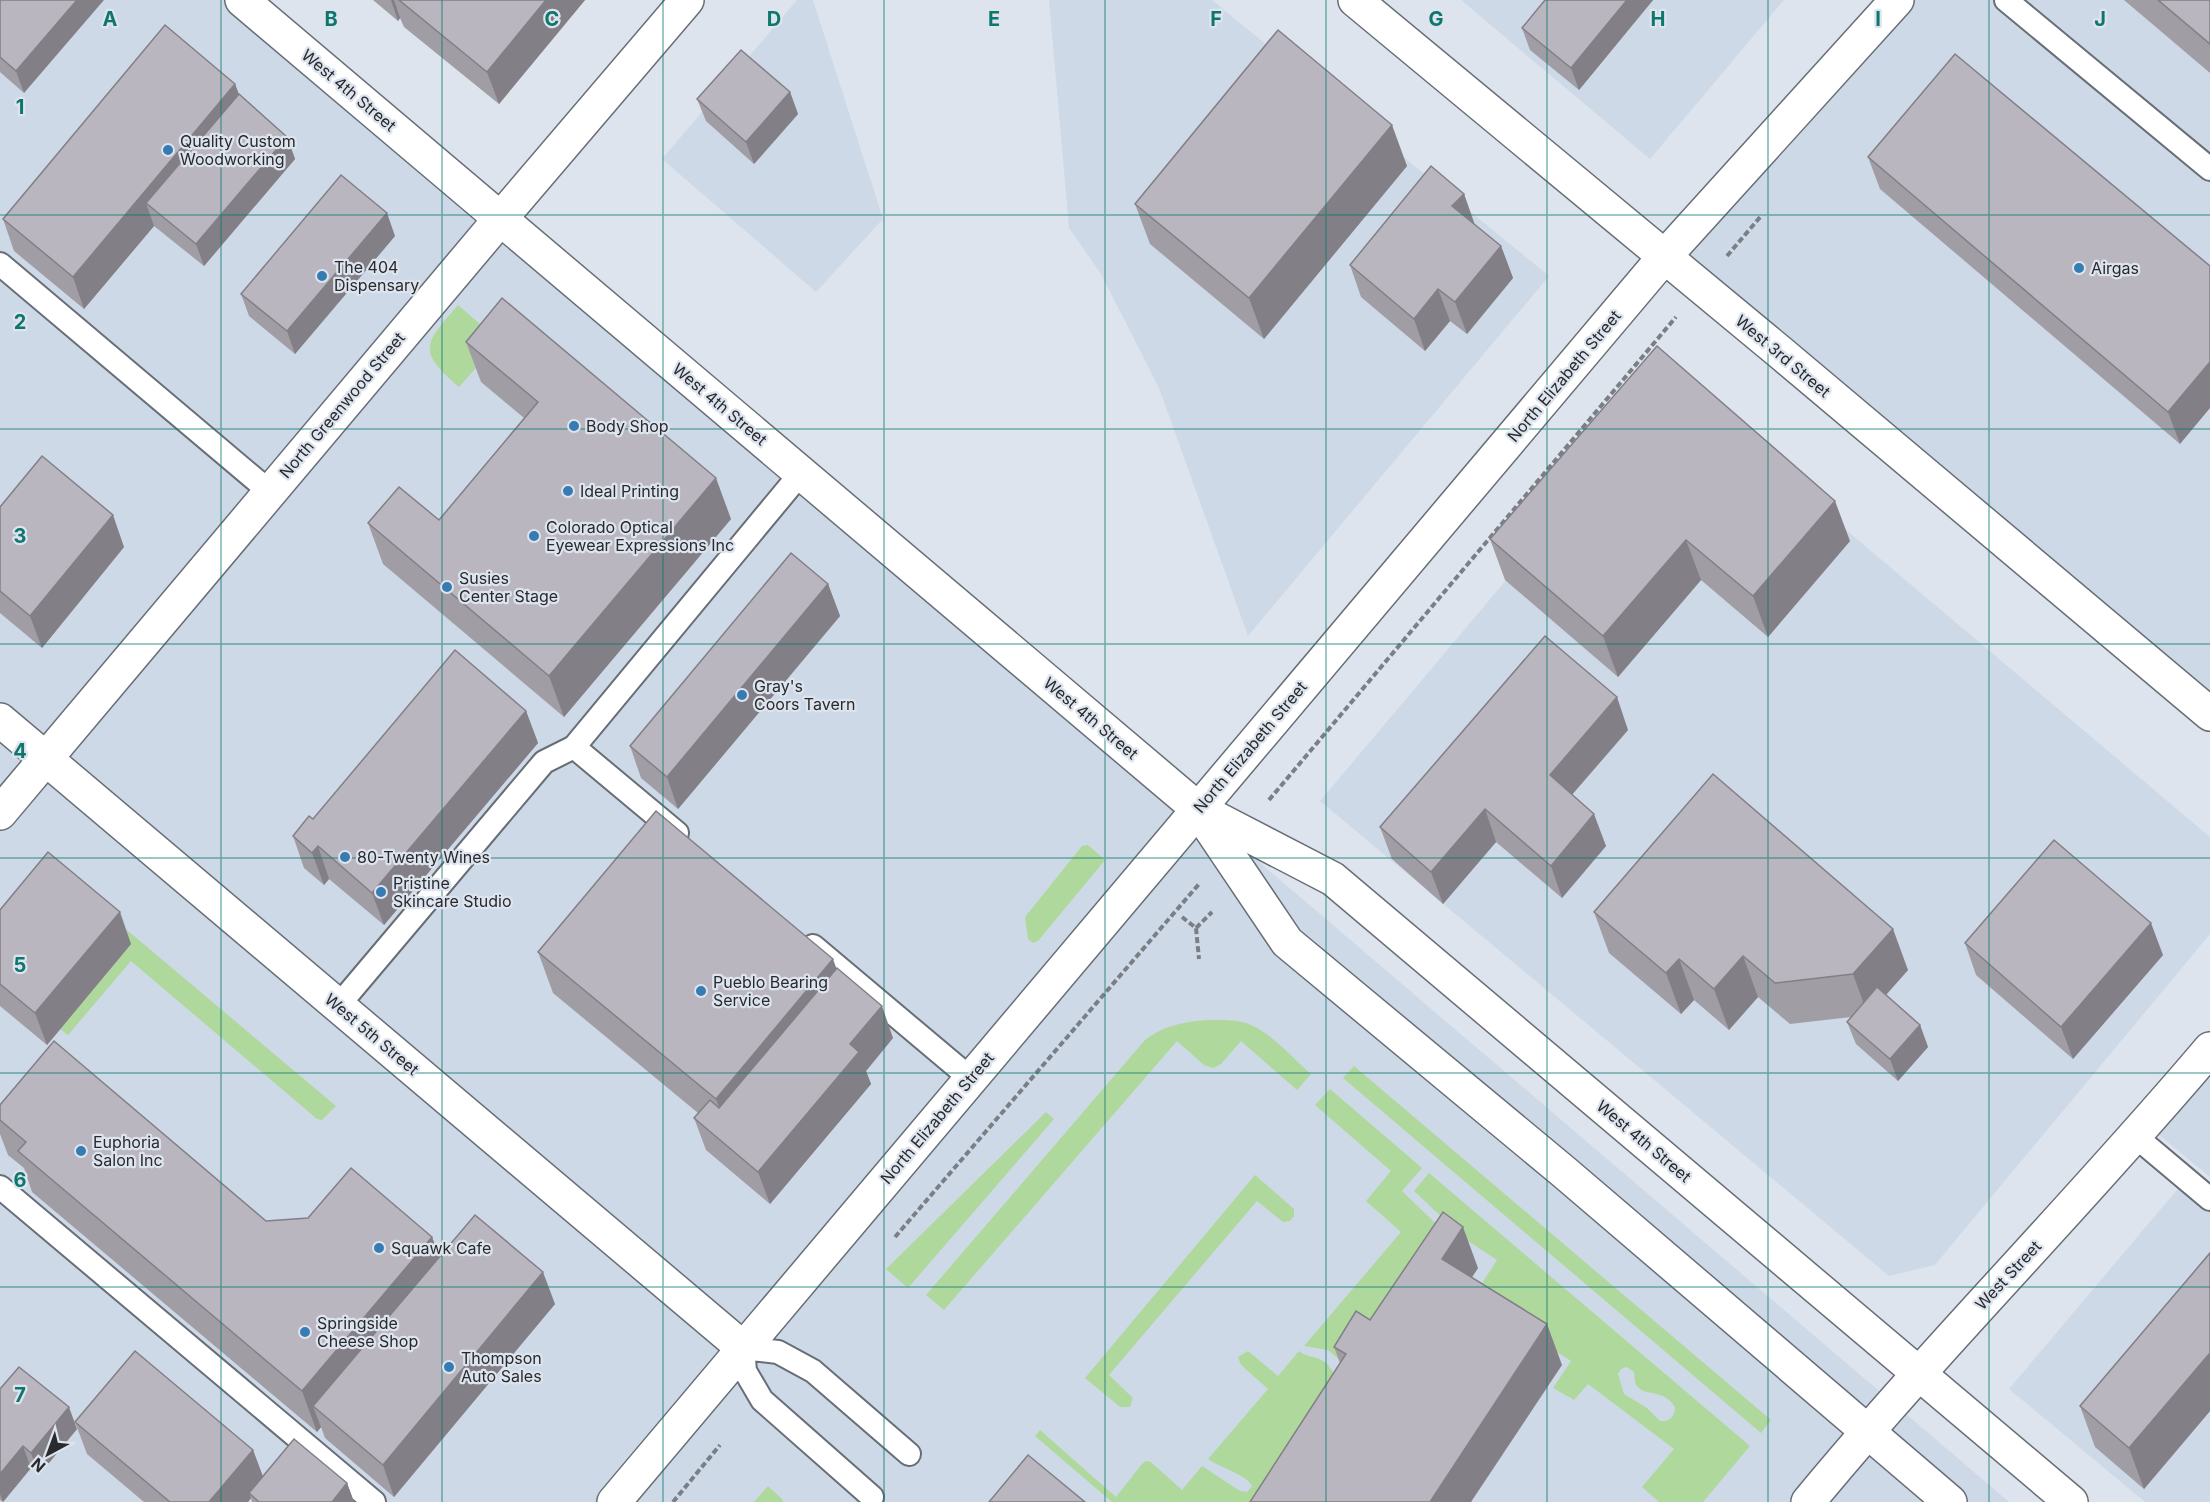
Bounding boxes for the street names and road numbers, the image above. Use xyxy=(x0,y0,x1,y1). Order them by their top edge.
street label: West 4th Street xyxy=(298,45,400,135)
street label: North Elizabeth Street xyxy=(1503,306,1625,446)
street label: West 3rd Street xyxy=(1732,311,1834,401)
street label: North Greenwood Street xyxy=(275,328,409,482)
street label: West 4th Street xyxy=(669,359,771,449)
street label: West 4th Street xyxy=(1040,673,1142,763)
street label: North Elizabeth Street xyxy=(1189,677,1311,817)
street label: West 5th Street xyxy=(321,989,423,1079)
street label: North Elizabeth Street xyxy=(876,1048,998,1188)
street label: West 4th Street xyxy=(1593,1096,1695,1186)
street label: West Street xyxy=(1971,1236,2045,1314)

